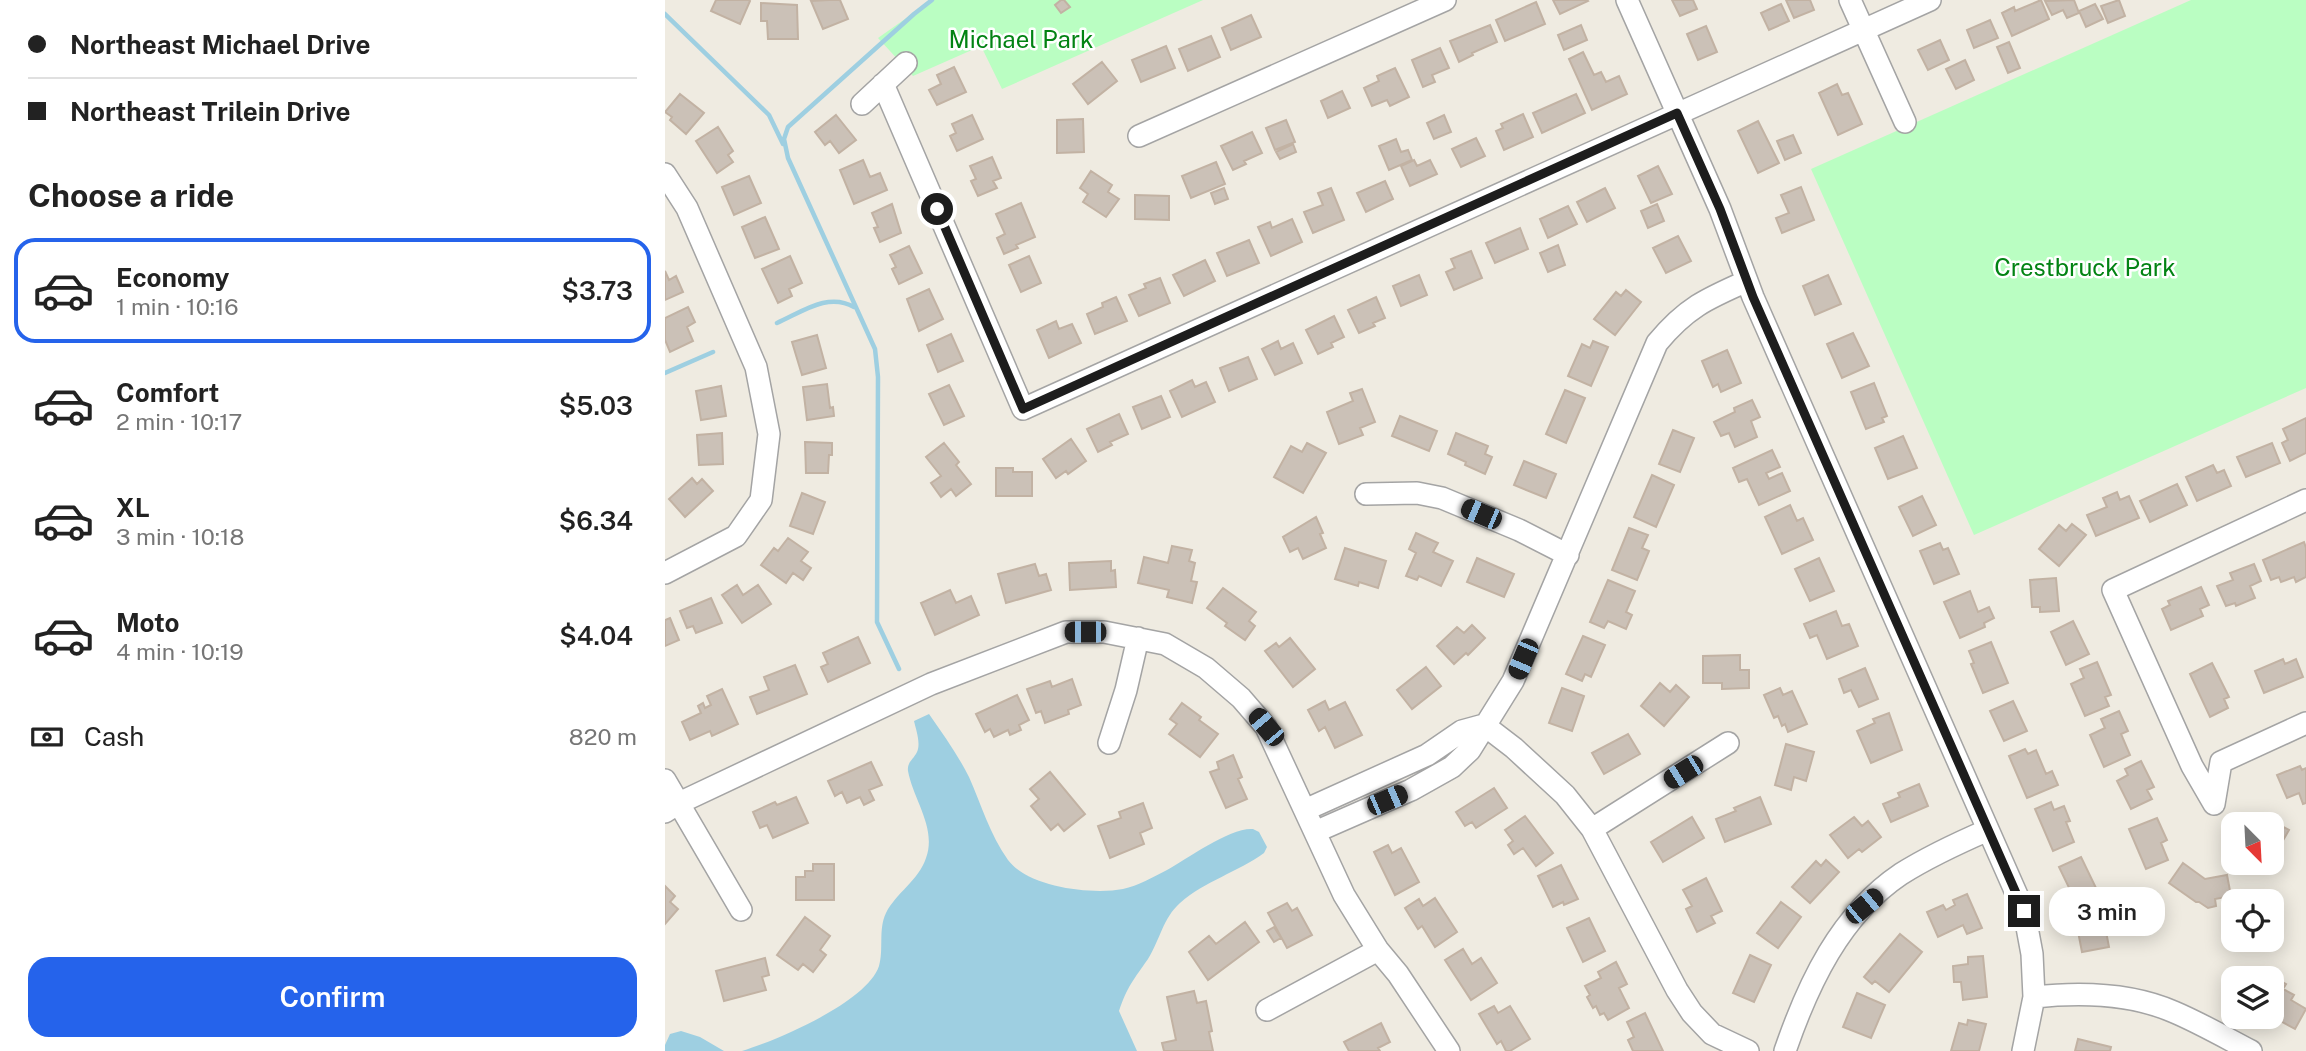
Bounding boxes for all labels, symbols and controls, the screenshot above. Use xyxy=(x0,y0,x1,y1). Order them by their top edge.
park label: Michael Park xyxy=(948,25,1094,53)
text: Northeast Michael Drive xyxy=(70,29,370,60)
text: Northeast Trilein Drive xyxy=(70,96,351,127)
text: Choose a ride xyxy=(28,177,234,214)
route start xyxy=(921,193,953,225)
park label: Crestbruck Park xyxy=(1994,253,2176,281)
icon: car xyxy=(32,259,95,322)
text: Economy xyxy=(116,262,229,293)
text: $3.73 xyxy=(561,275,633,306)
text: 1 min · 10:16 xyxy=(116,293,239,320)
icon: car xyxy=(32,374,95,437)
text: Comfort xyxy=(116,377,219,408)
text: $5.03 xyxy=(559,390,633,421)
text: 2 min · 10:17 xyxy=(116,408,242,435)
icon: car xyxy=(32,489,95,552)
text: XL xyxy=(116,492,150,523)
car xyxy=(1458,496,1505,532)
text: $6.34 xyxy=(559,505,633,536)
text: 3 min · 10:18 xyxy=(116,523,244,550)
icon: car xyxy=(32,604,95,667)
text: Moto xyxy=(116,607,179,638)
text: $4.04 xyxy=(559,620,633,651)
car xyxy=(1065,622,1107,643)
car xyxy=(1506,636,1541,682)
text: 4 min · 10:19 xyxy=(116,638,244,665)
car xyxy=(1245,704,1288,750)
icon: cash xyxy=(28,718,66,756)
text: Cash xyxy=(84,721,144,752)
text: 820 m xyxy=(569,723,637,750)
car xyxy=(1660,752,1707,792)
car xyxy=(1364,782,1411,818)
north arrow xyxy=(2221,812,2284,875)
map controls xyxy=(2221,812,2284,1029)
car xyxy=(1842,884,1887,928)
callout: 3 min xyxy=(2049,886,2164,936)
button: locate xyxy=(2221,889,2284,952)
route end xyxy=(2008,895,2040,927)
text: 3 min xyxy=(2077,898,2137,925)
button: Confirm xyxy=(28,957,637,1037)
button: layers xyxy=(2221,966,2284,1029)

